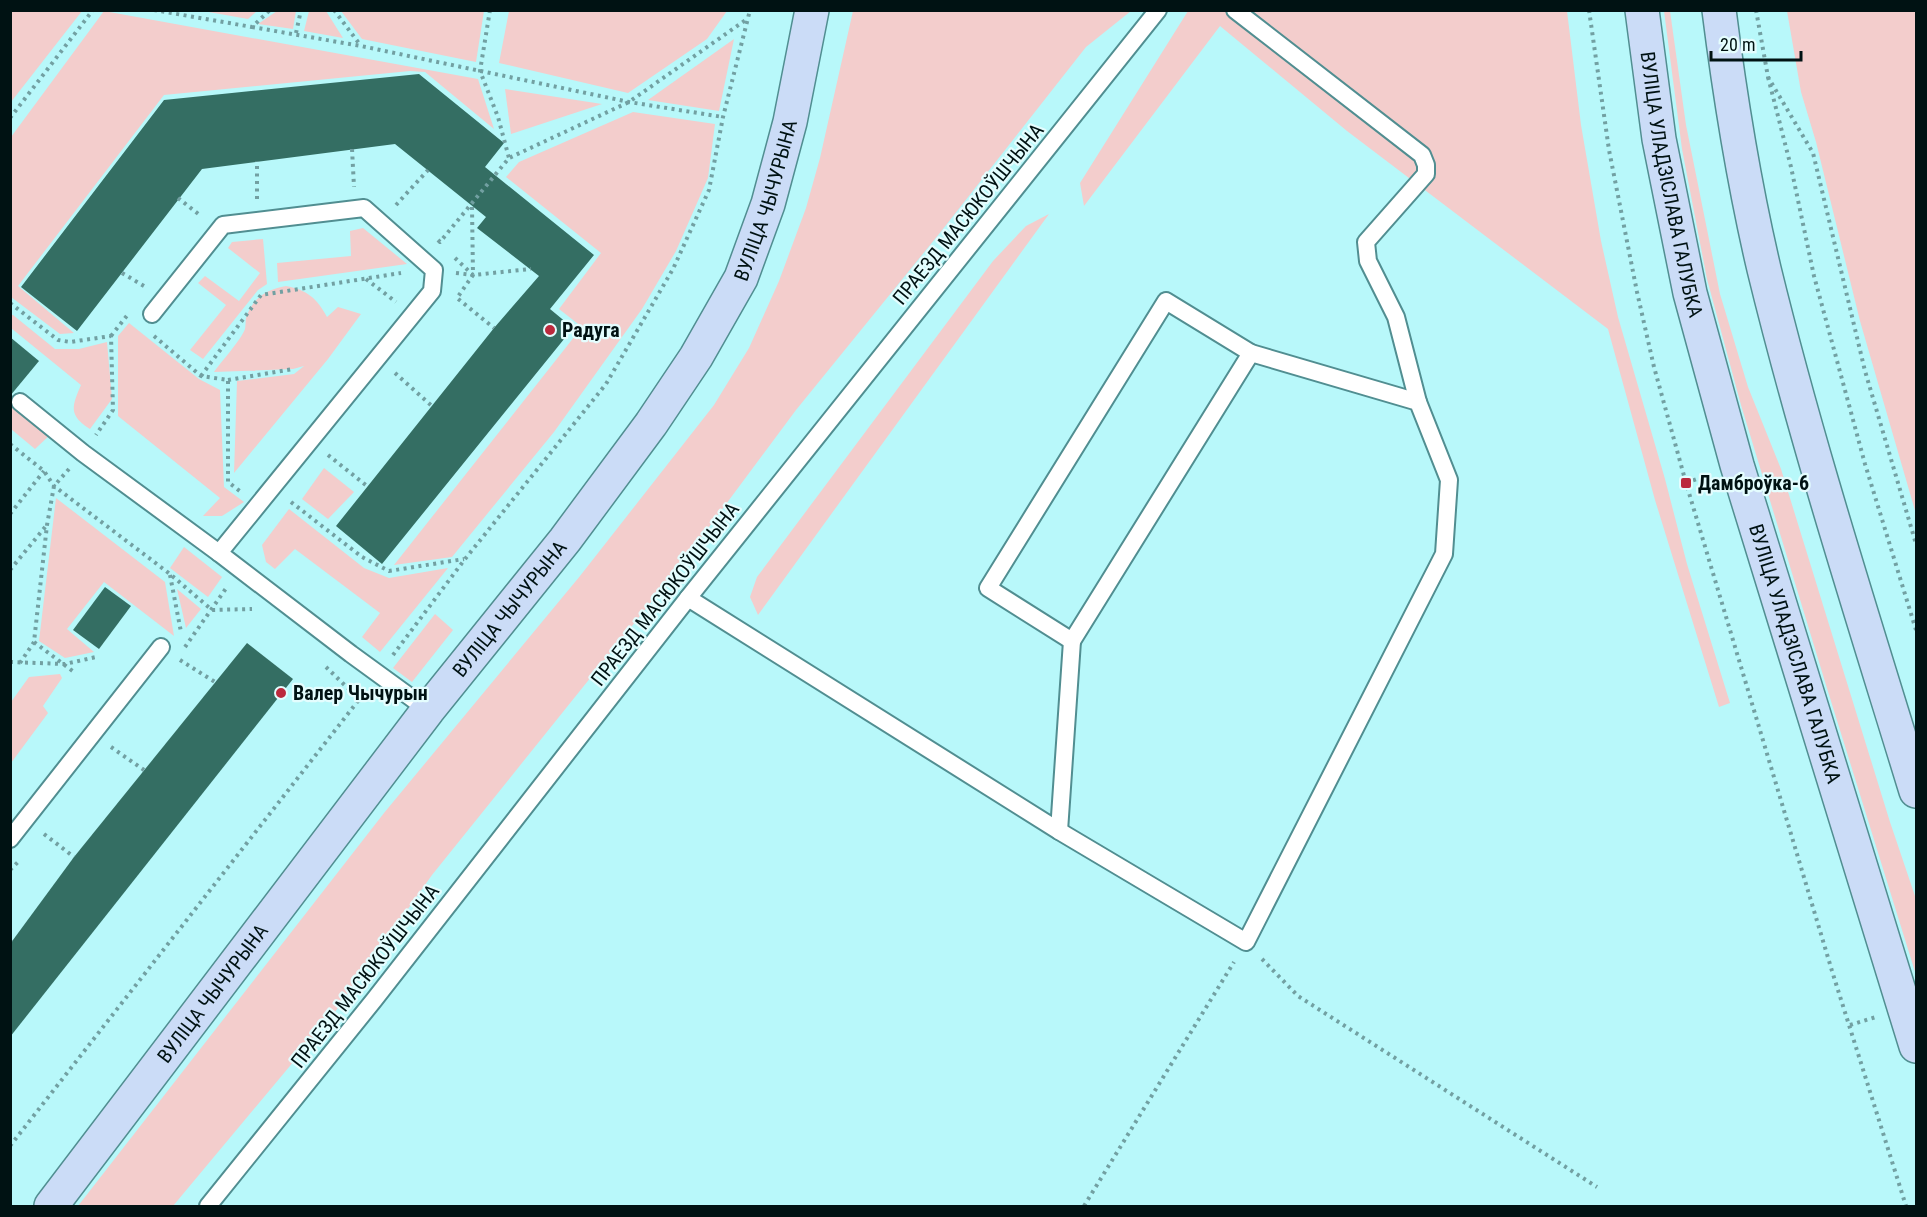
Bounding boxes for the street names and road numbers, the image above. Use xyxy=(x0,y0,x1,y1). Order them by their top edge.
street label: ВУЛІЦА УЛАДЗІСЛАВА ГАЛУБКА xyxy=(1636,50,1708,321)
street label: ВУЛІЦА ЧЫЧУРЫНА xyxy=(729,117,802,284)
street label: ПРАЕЗД МАСЮКОЎШЧЫНА xyxy=(887,118,1049,309)
street label: ПРАЕЗД МАСЮКОЎШЧЫНА xyxy=(586,497,744,691)
street label: ВУЛІЦА УЛАДЗІСЛАВА ГАЛУБКА xyxy=(1744,521,1846,787)
street label: ВУЛІЦА ЧЫЧУРЫНА xyxy=(448,536,572,682)
street label: ПРАЕЗД МАСЮКОЎШЧЫНА xyxy=(286,879,444,1073)
street label: ВУЛІЦА ЧЫЧУРЫНА xyxy=(152,919,273,1068)

